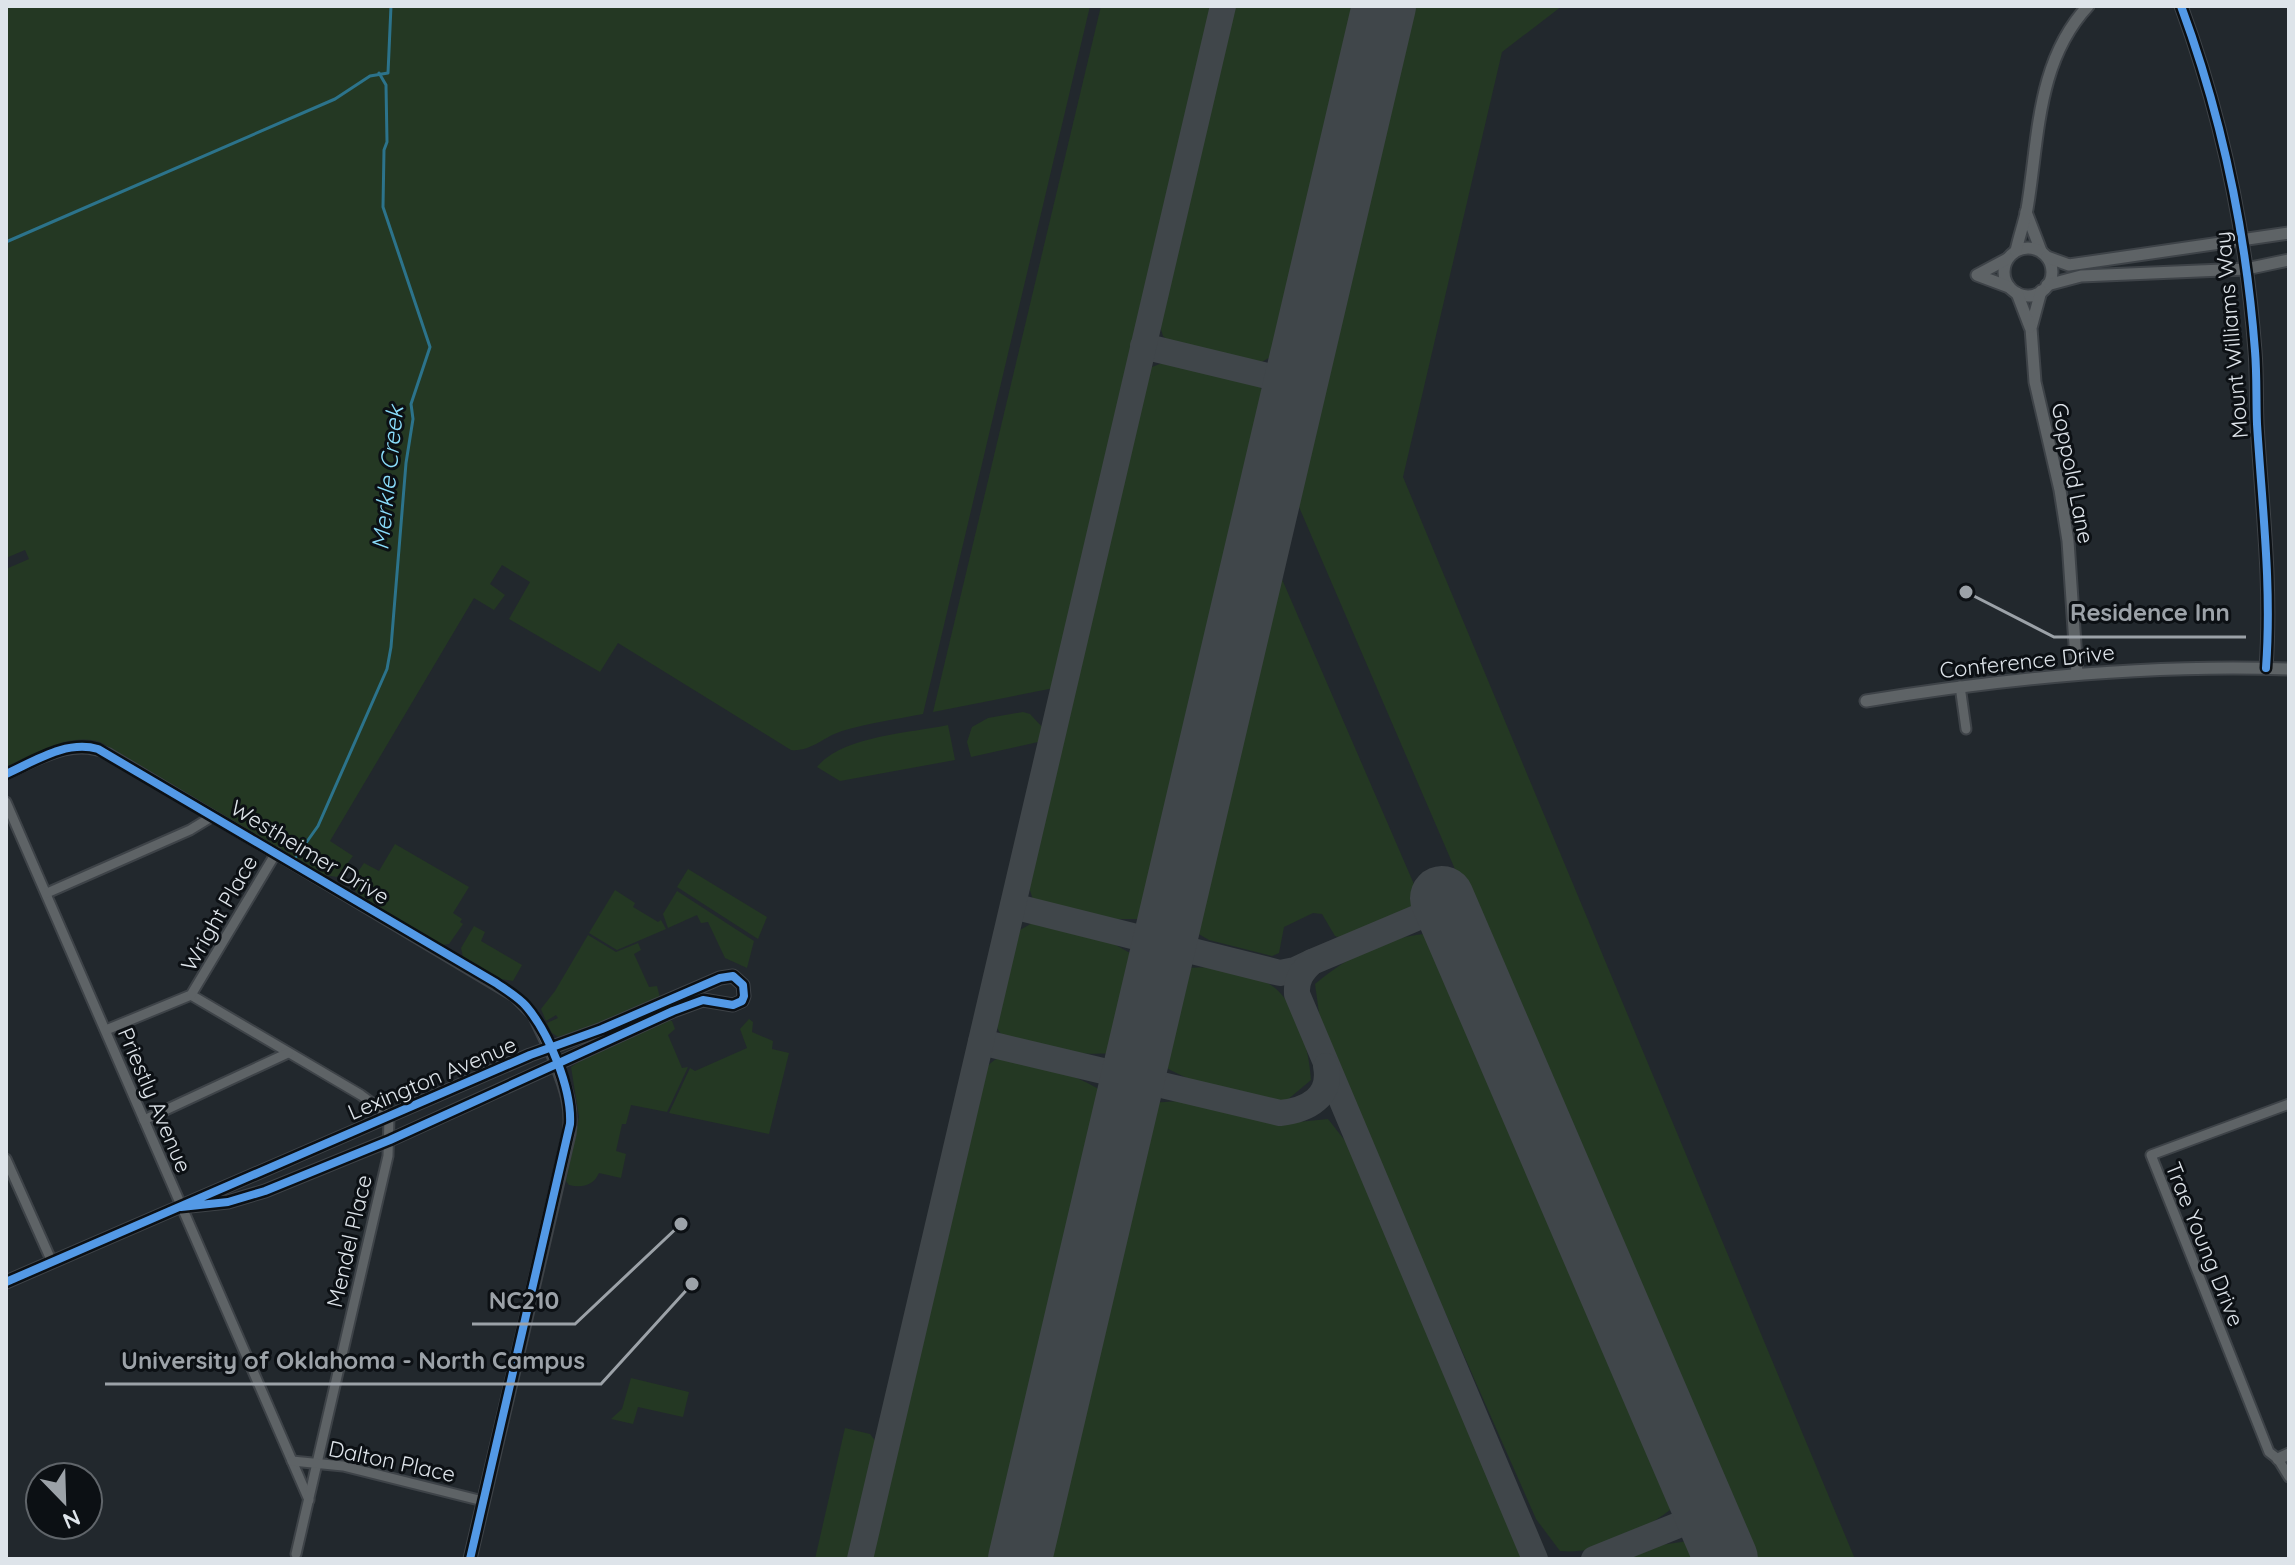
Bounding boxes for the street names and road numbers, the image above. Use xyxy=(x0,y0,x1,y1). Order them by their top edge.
street label: Mount Williams Way xyxy=(2208,230,2254,440)
street label: Goppold Lane xyxy=(2046,400,2100,546)
street label: Conference Drive xyxy=(1938,638,2116,684)
street label: Westheimer Drive xyxy=(225,793,395,911)
street label: Wright Place xyxy=(175,850,263,976)
street label: Priestly Avenue xyxy=(112,1023,198,1177)
street label: Lexington Avenue xyxy=(344,1030,520,1126)
street label: Trae Young Drive xyxy=(2159,1158,2251,1330)
street label: Mendel Place xyxy=(320,1172,378,1310)
street label: Dalton Place xyxy=(326,1434,458,1488)

